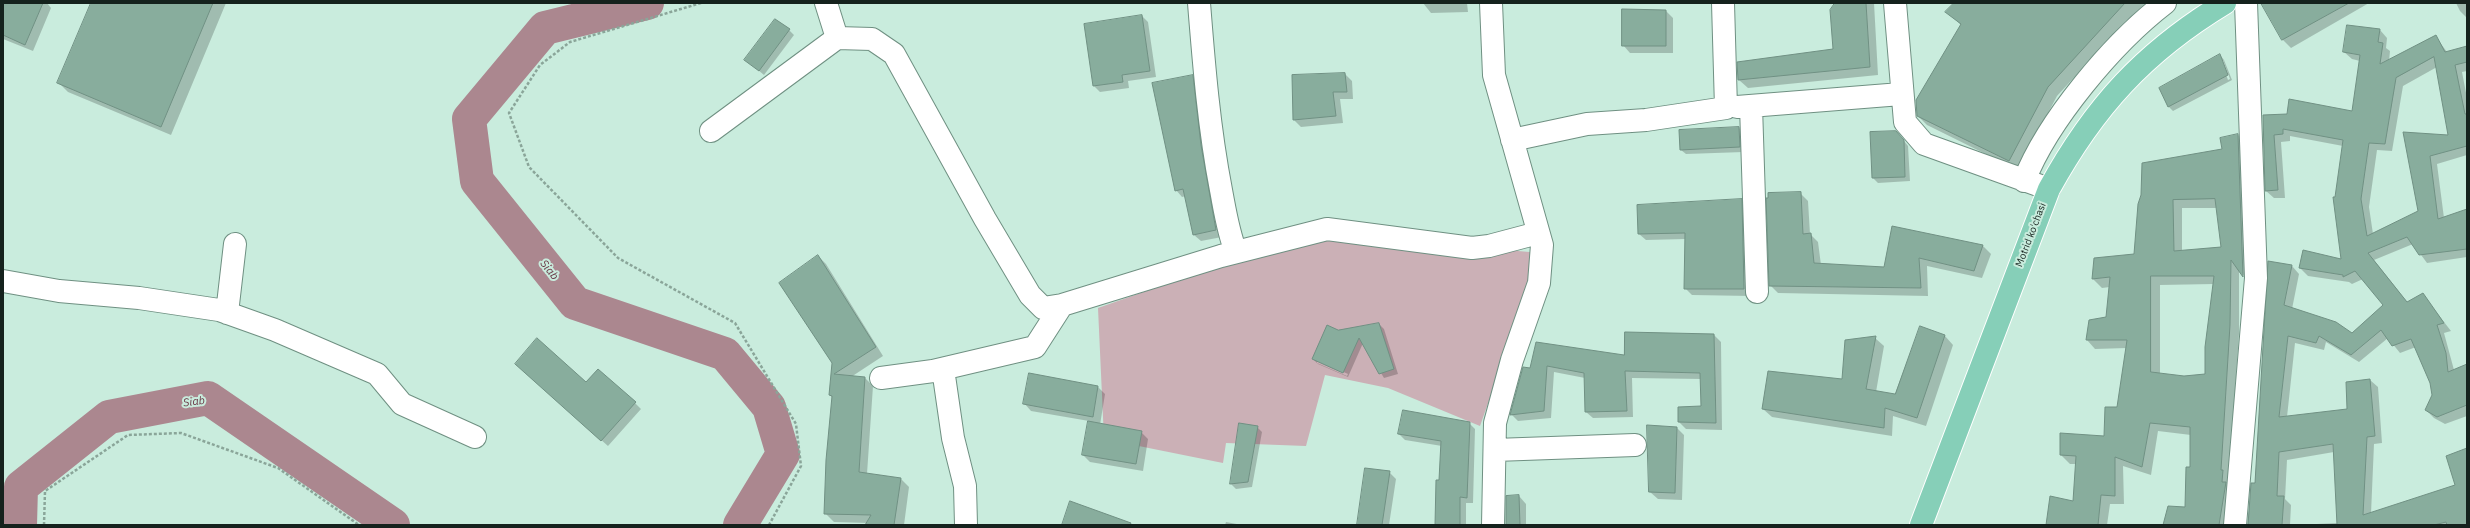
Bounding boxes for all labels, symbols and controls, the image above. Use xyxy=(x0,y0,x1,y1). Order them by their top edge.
street label: Motrid ko'chasi xyxy=(2013,201,2049,269)
water label: Siab xyxy=(537,257,561,283)
water label: Siab xyxy=(182,394,206,410)

